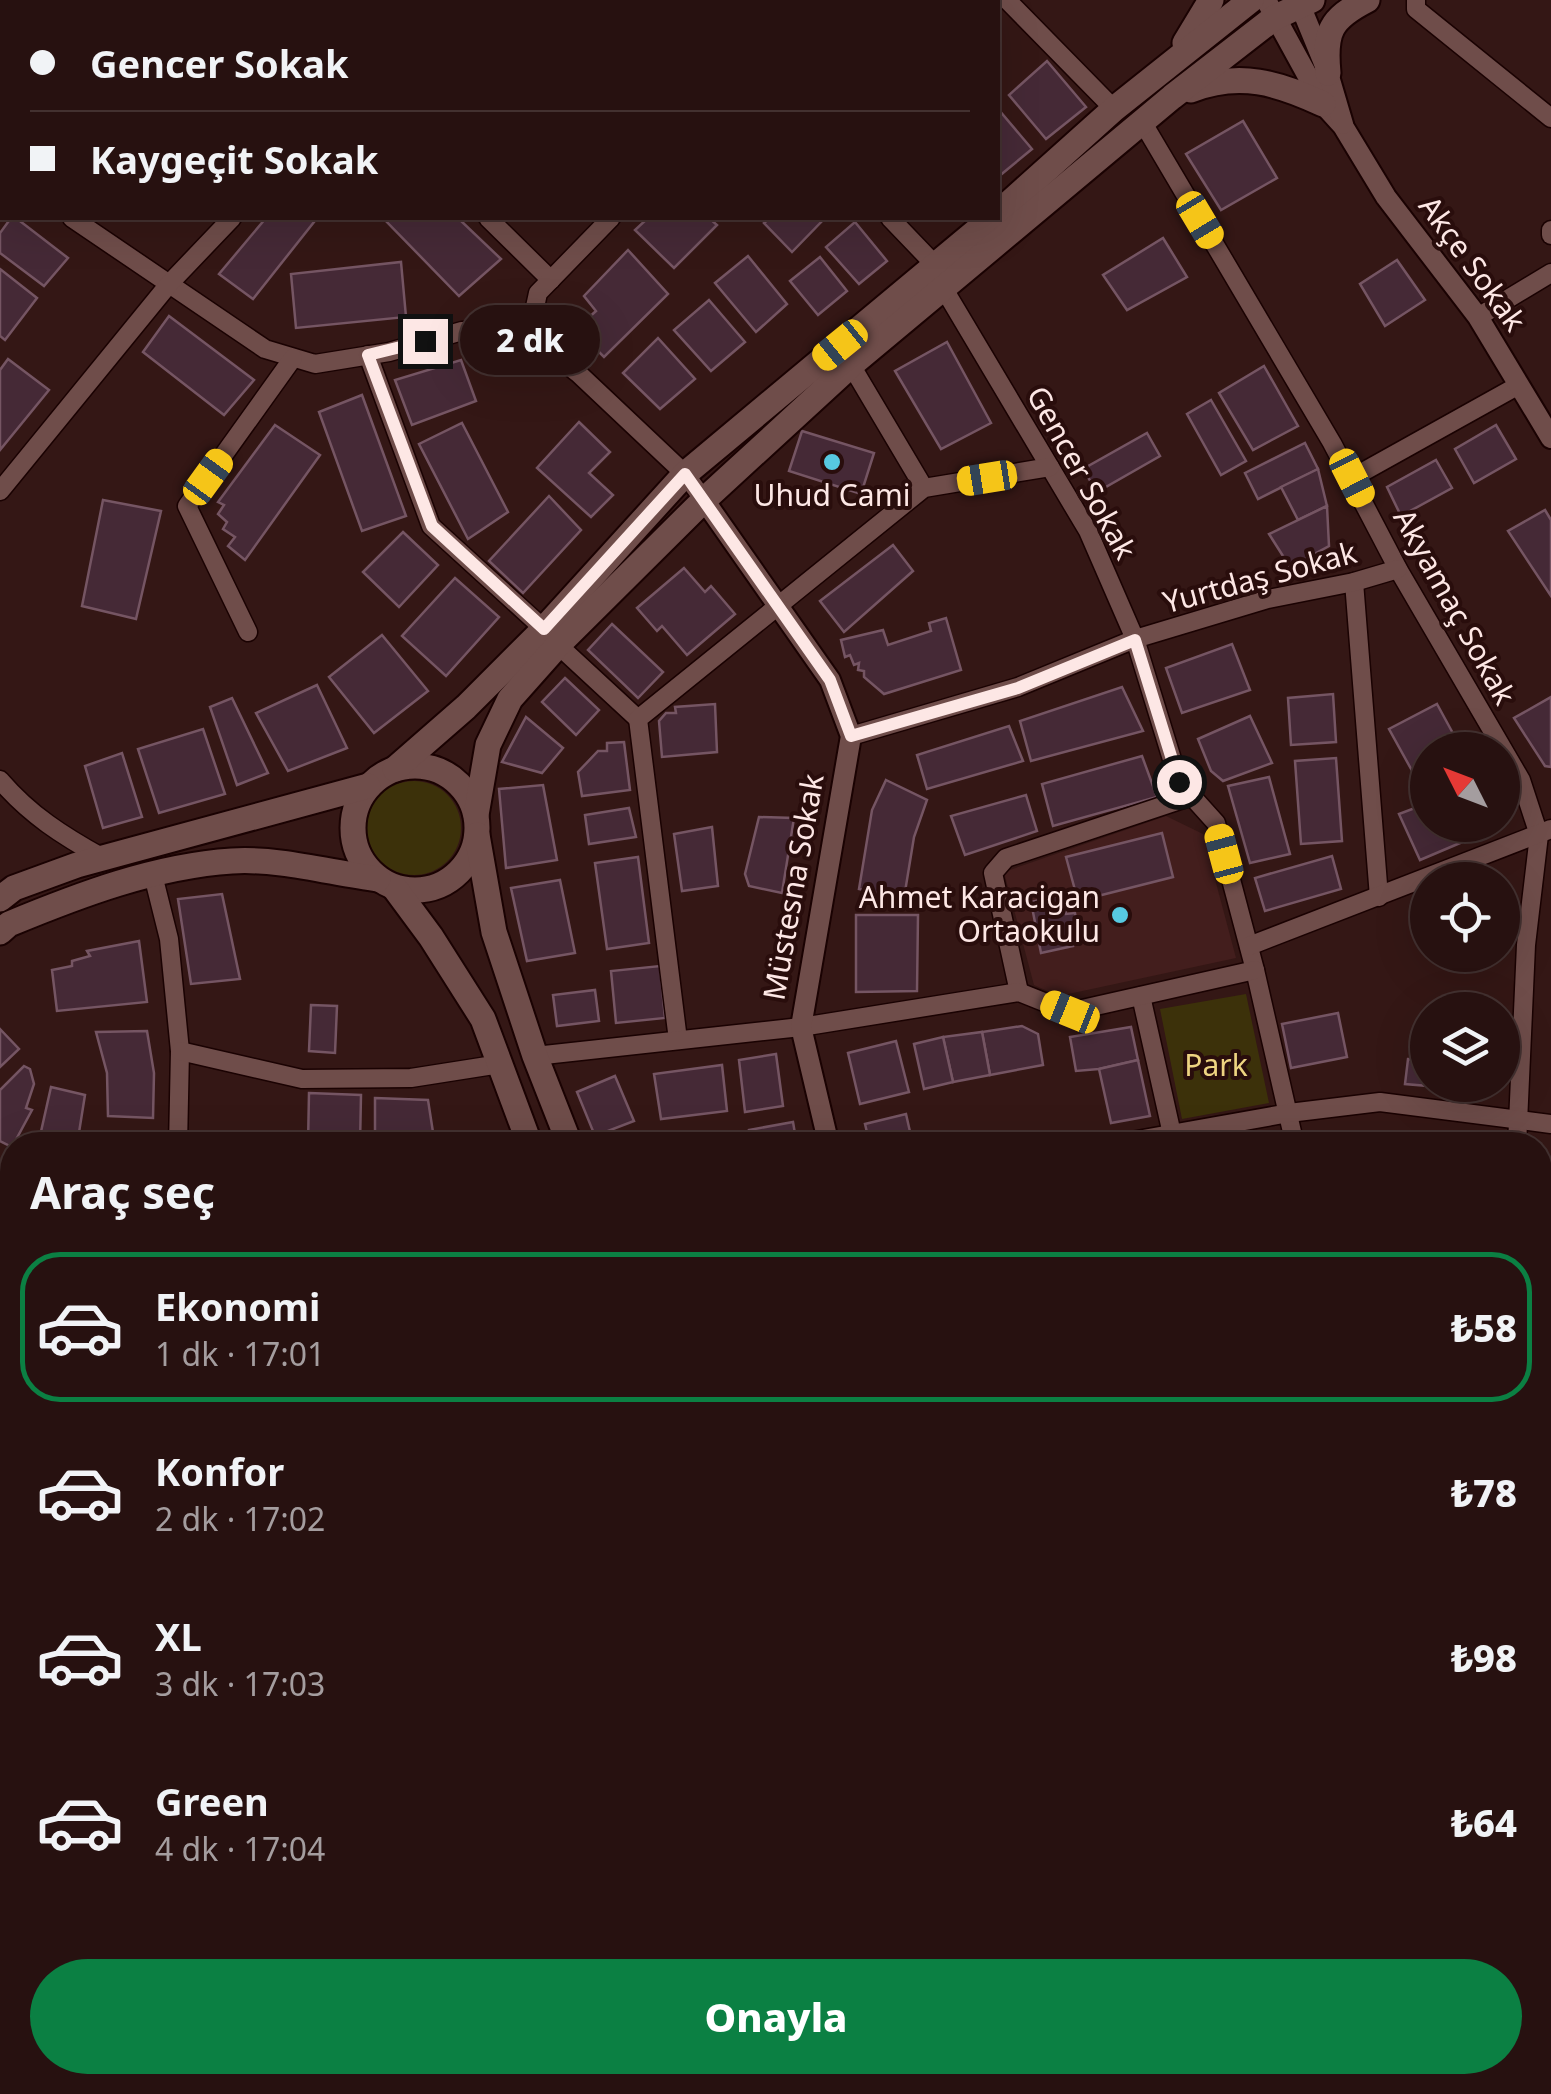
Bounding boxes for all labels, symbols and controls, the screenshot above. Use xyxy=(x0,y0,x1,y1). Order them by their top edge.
text: Gencer Sokak xyxy=(90,37,349,89)
text: Kaygeçit Sokak xyxy=(90,133,378,185)
car xyxy=(1172,187,1228,253)
street label: Akçe Sokak xyxy=(1410,187,1536,339)
callout: 2 dk xyxy=(460,306,600,376)
car xyxy=(807,314,873,376)
text: 2 dk xyxy=(496,318,564,361)
route end xyxy=(403,319,448,364)
street label: Gencer Sokak xyxy=(1018,378,1147,566)
car xyxy=(178,444,238,510)
car xyxy=(1325,444,1379,512)
marker: Uhud Cami xyxy=(821,451,843,473)
car xyxy=(955,458,1019,498)
place label: Uhud Cami xyxy=(754,474,910,515)
street label: Akyamaç Sokak xyxy=(1385,501,1526,711)
street label: Yurtdaş Sokak xyxy=(1158,531,1361,622)
north arrow xyxy=(1410,732,1520,842)
map controls xyxy=(1410,732,1520,1102)
route start xyxy=(1157,760,1202,805)
street label: Müstesna Sokak xyxy=(752,770,833,1003)
car xyxy=(1202,821,1246,887)
button: locate xyxy=(1410,862,1520,972)
place label: Ahmet Karacigan Ortaokulu xyxy=(859,876,1100,951)
marker: Ahmet Karacigan Ortaokulu xyxy=(1109,904,1131,926)
car xyxy=(1037,987,1103,1037)
button: layers xyxy=(1410,992,1520,1102)
park label: Park xyxy=(1184,1044,1248,1085)
text: Araç seç xyxy=(30,1161,215,1222)
text: Ekonomi xyxy=(155,1280,320,1332)
icon: car xyxy=(35,1282,125,1372)
text: ₺58 xyxy=(1451,1301,1517,1353)
text: 1 dk · 17:01 xyxy=(155,1332,325,1375)
text: Konfor xyxy=(155,1445,284,1497)
icon: car xyxy=(35,1447,125,1537)
text: ₺78 xyxy=(1451,1466,1517,1518)
text: 2 dk · 17:02 xyxy=(155,1497,325,1540)
text: XL xyxy=(155,1610,202,1662)
icon: car xyxy=(35,1612,125,1702)
text: ₺98 xyxy=(1451,1631,1517,1683)
text: 3 dk · 17:03 xyxy=(155,1662,325,1705)
text: Green xyxy=(155,1775,269,1827)
icon: car xyxy=(35,1777,125,1867)
text: ₺64 xyxy=(1451,1796,1517,1848)
text: 4 dk · 17:04 xyxy=(155,1827,325,1870)
button: Onayla xyxy=(30,1959,1522,2074)

